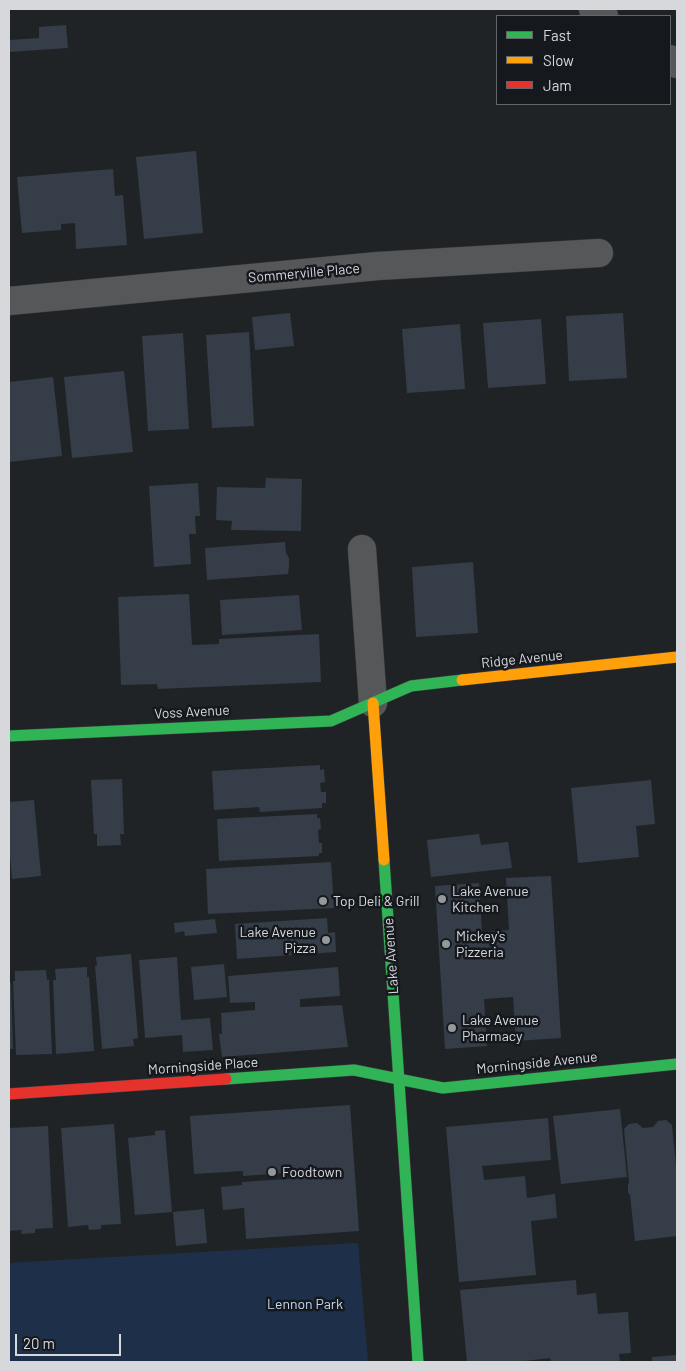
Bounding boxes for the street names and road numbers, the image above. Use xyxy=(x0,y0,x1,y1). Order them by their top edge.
street label: Sommerville Place xyxy=(247,260,361,286)
street label: Ridge Avenue xyxy=(480,646,564,672)
street label: Voss Avenue xyxy=(154,702,230,722)
street label: Lake Avenue xyxy=(380,917,402,995)
street label: Morningside Avenue xyxy=(476,1048,598,1078)
street label: Morningside Place xyxy=(147,1054,259,1078)

